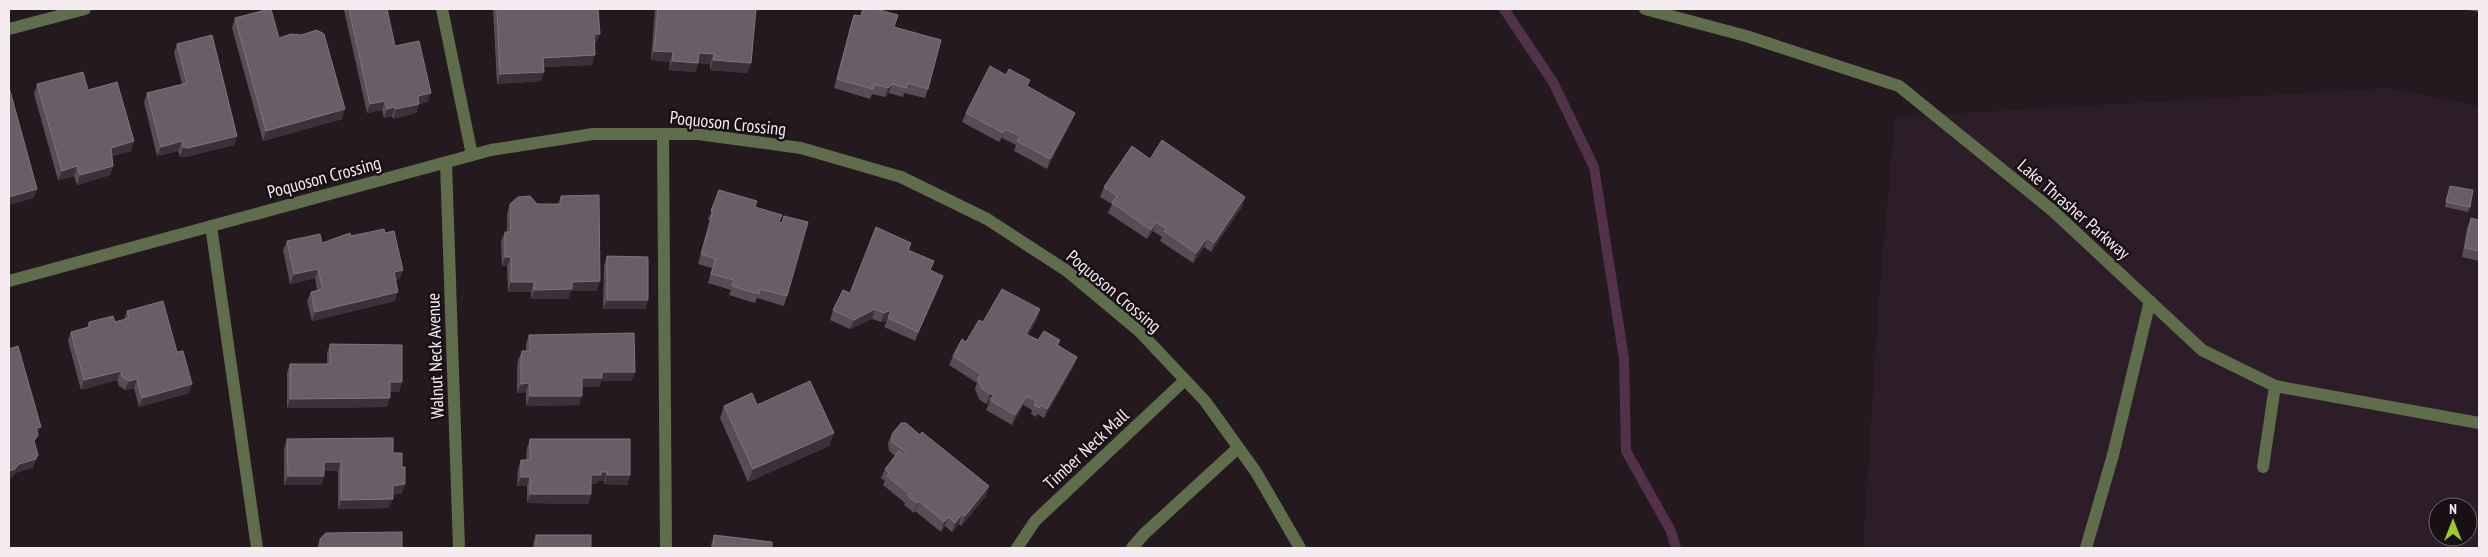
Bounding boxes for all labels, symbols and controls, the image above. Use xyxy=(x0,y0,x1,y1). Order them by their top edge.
street label: Poquoson Crossing xyxy=(669,105,787,141)
street label: Poquoson Crossing xyxy=(265,151,383,203)
street label: Lake Thrasher Parkway xyxy=(2013,154,2135,264)
street label: Poquoson Crossing xyxy=(1062,245,1166,337)
street label: Walnut Neck Avenue xyxy=(421,293,449,419)
street label: Timber Neck Mall xyxy=(1038,403,1134,494)
north arrow xyxy=(2428,497,2478,547)
text: N xyxy=(2449,500,2457,518)

